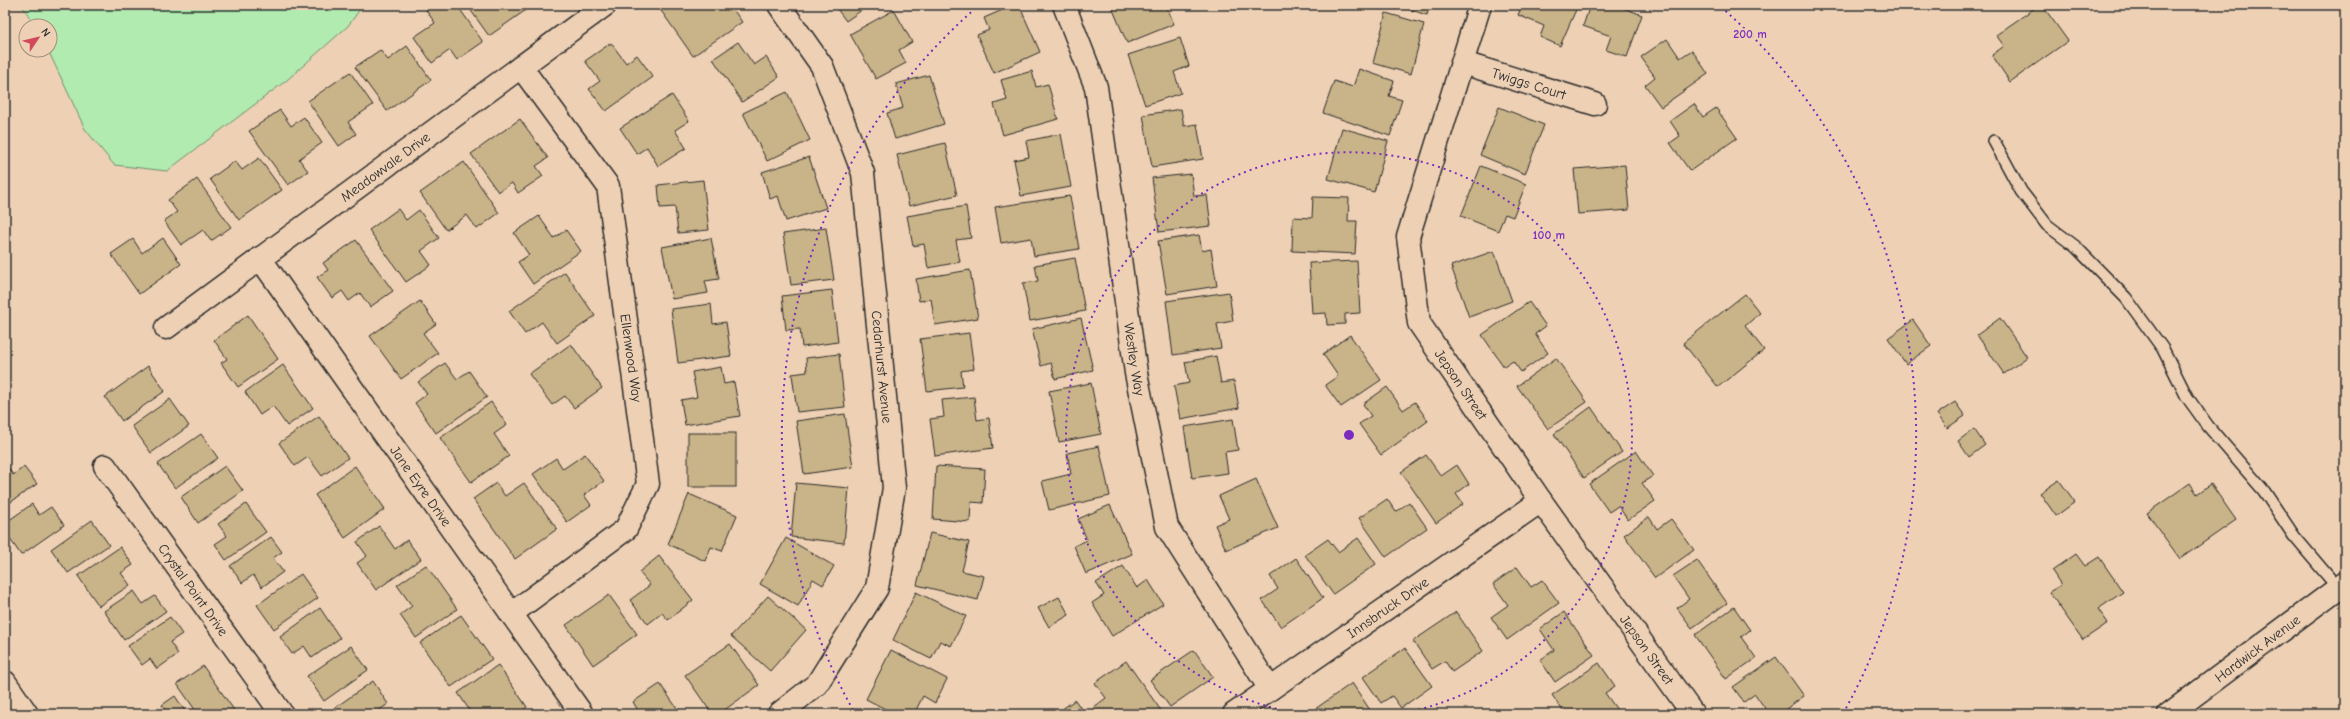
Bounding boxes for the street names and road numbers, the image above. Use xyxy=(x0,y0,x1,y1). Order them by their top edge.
street label: Twiggs Court xyxy=(1490,64,1569,103)
street label: Meadowvale Drive xyxy=(337,128,433,205)
street label: Cedarhurst Avenue xyxy=(868,310,896,424)
street label: Ellenwood Way xyxy=(616,313,646,404)
street label: Westley Way xyxy=(1121,322,1149,398)
street label: Jepson Street xyxy=(1431,346,1492,424)
street label: Jane Eyre Drive xyxy=(387,442,455,530)
street label: Crystal Point Drive xyxy=(155,540,232,639)
street label: Innsbruck Drive xyxy=(1344,573,1432,642)
street label: Hardwick Avenue xyxy=(2211,611,2303,686)
street label: Jepson Street xyxy=(1616,612,1678,689)

